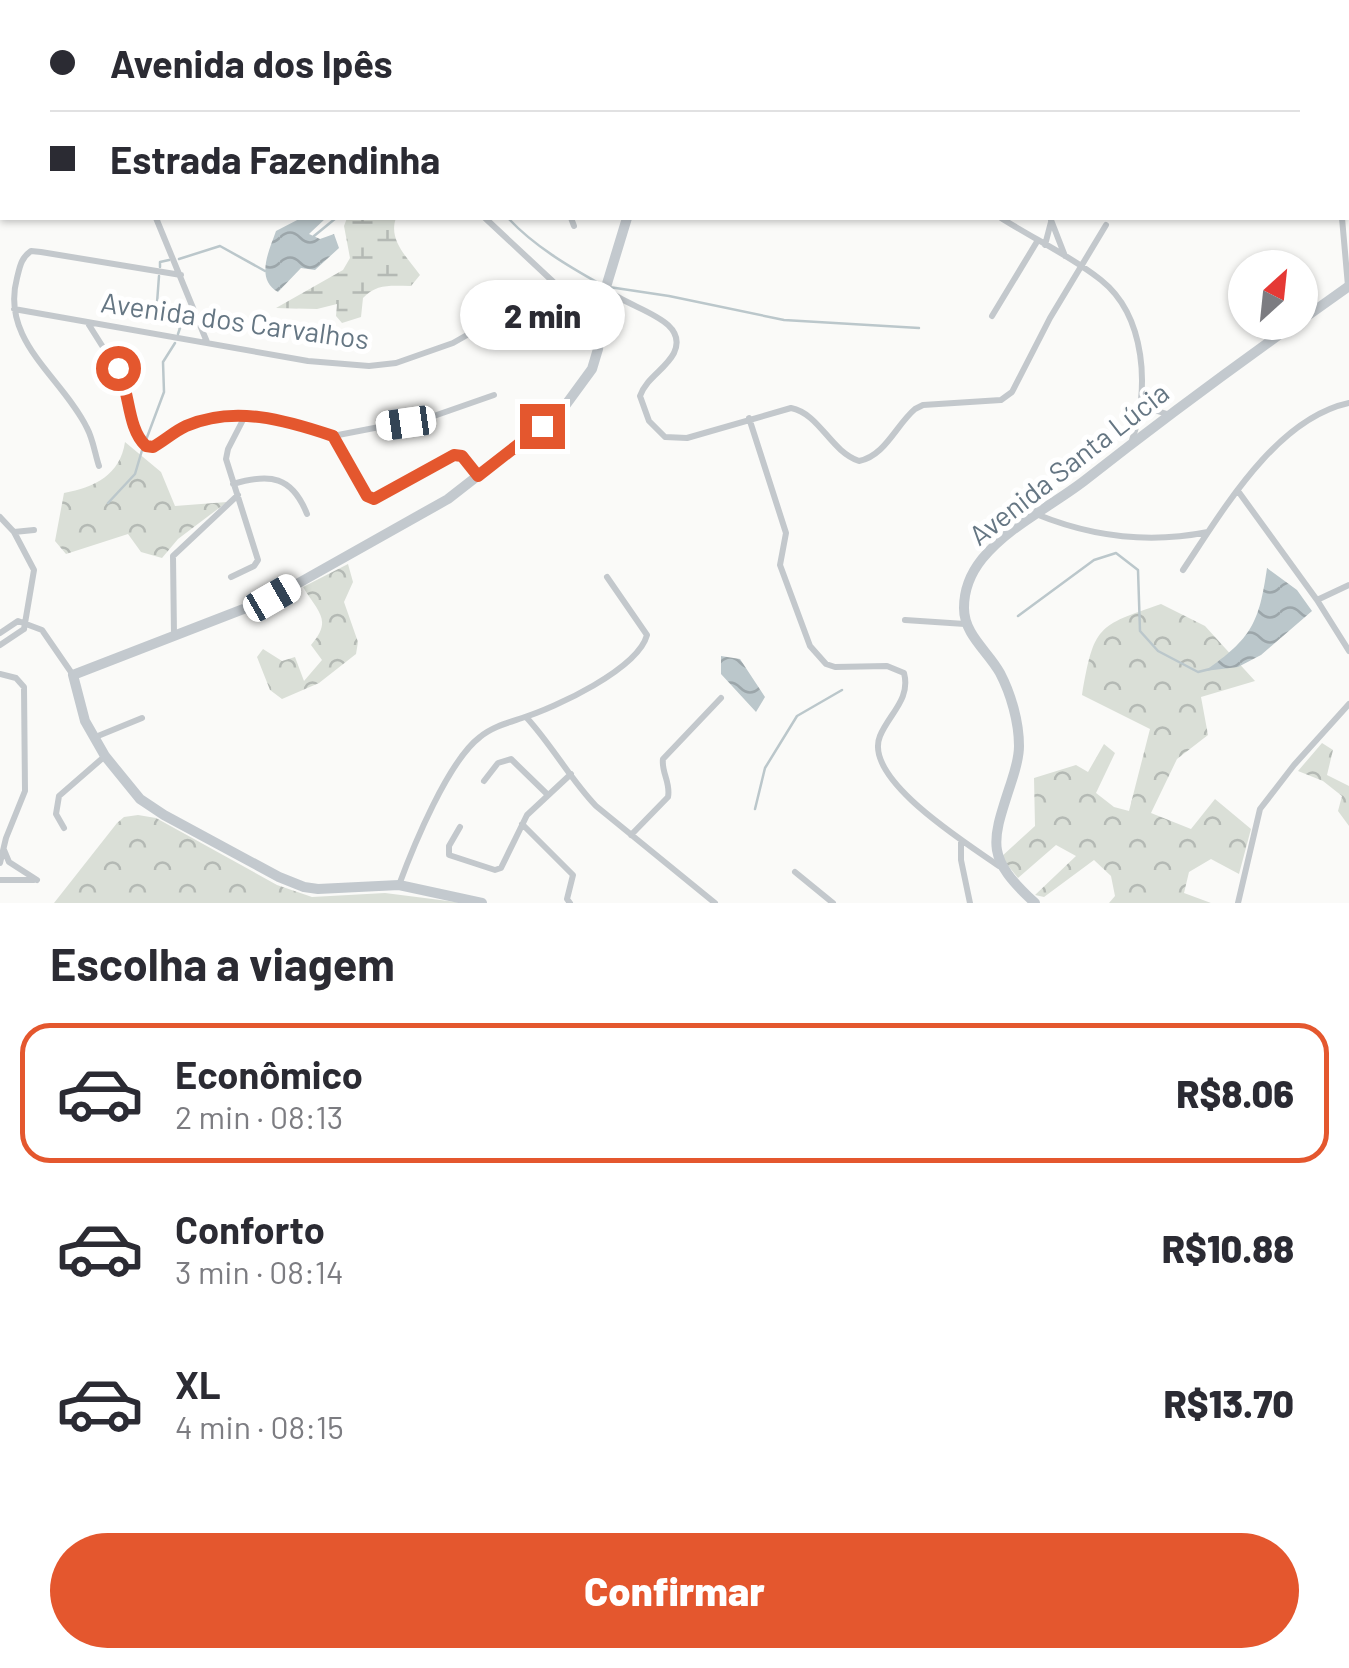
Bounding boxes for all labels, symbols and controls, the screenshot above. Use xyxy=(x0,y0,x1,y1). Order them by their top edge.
text: Avenida dos Ipês xyxy=(110,40,393,86)
text: Estrada Fazendinha xyxy=(110,136,440,182)
north arrow xyxy=(1228,250,1318,340)
map controls xyxy=(1228,250,1318,340)
callout: 2 min xyxy=(460,281,624,351)
street label: Avenida dos Carvalhos xyxy=(99,284,371,356)
text: 2 min xyxy=(504,296,581,334)
route start xyxy=(96,346,141,391)
street label: Avenida Santa Lúcia xyxy=(962,375,1175,552)
car xyxy=(374,404,438,442)
route end xyxy=(520,404,565,449)
car xyxy=(239,570,305,626)
text: Escolha a viagem xyxy=(50,936,395,990)
icon: car xyxy=(55,1048,145,1138)
text: Econômico xyxy=(175,1051,363,1097)
text: R$8.06 xyxy=(1176,1070,1294,1116)
text: 2 min · 08:13 xyxy=(175,1097,343,1135)
icon: car xyxy=(55,1203,145,1293)
text: Conforto xyxy=(175,1206,325,1252)
text: R$10.88 xyxy=(1162,1225,1294,1271)
text: 3 min · 08:14 xyxy=(175,1252,344,1290)
icon: car xyxy=(55,1358,145,1448)
text: XL xyxy=(175,1361,221,1407)
text: R$13.70 xyxy=(1163,1380,1294,1426)
text: 4 min · 08:15 xyxy=(175,1407,344,1445)
button: Confirmar xyxy=(50,1533,1299,1648)

